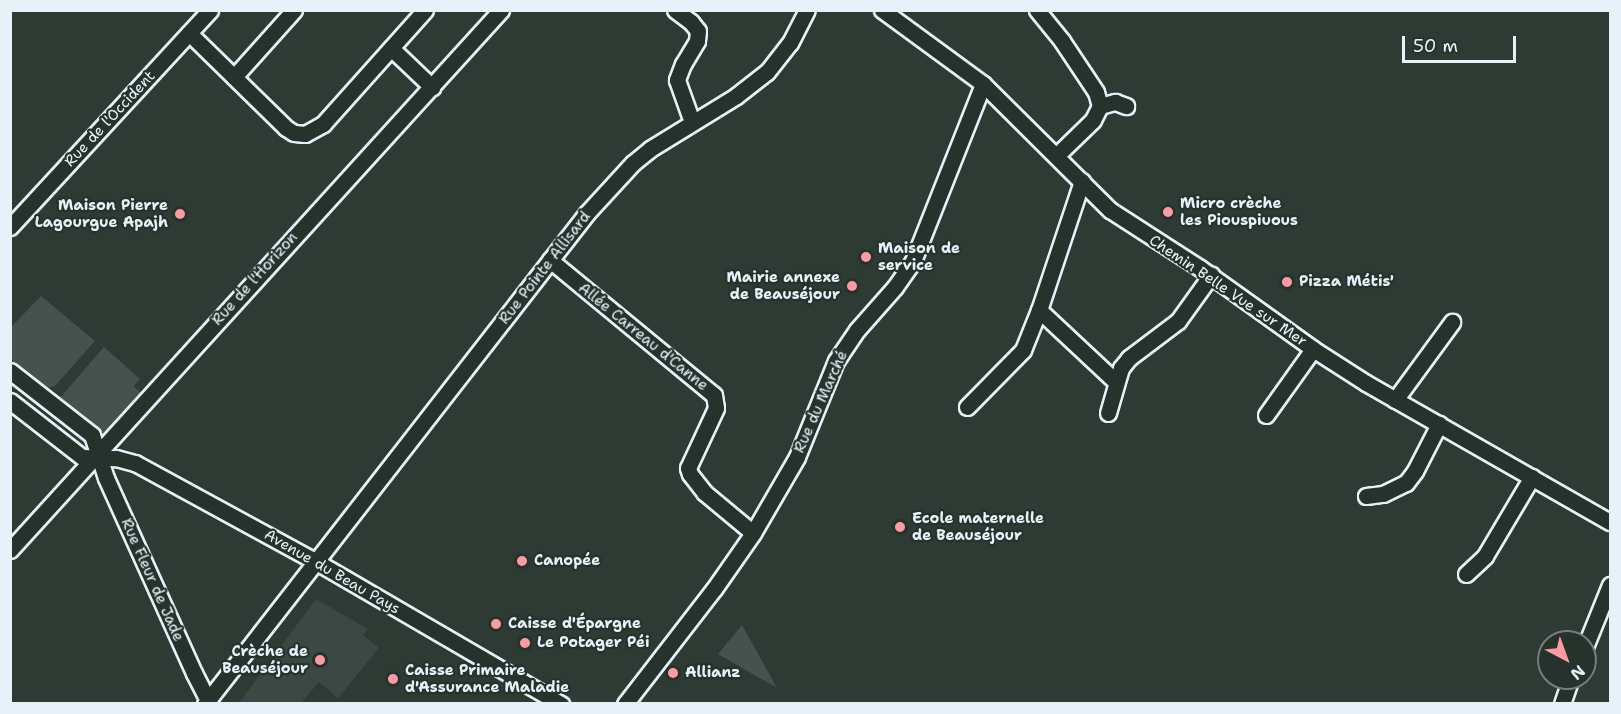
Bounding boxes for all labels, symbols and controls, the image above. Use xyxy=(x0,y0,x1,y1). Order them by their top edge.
scale bar xyxy=(1405,24,1519,62)
text: 50 m xyxy=(1413,34,1458,58)
street label: Rue de l'Occident xyxy=(61,67,159,171)
place label: Micro crèche les Piouspiuous xyxy=(1180,194,1298,229)
place label: Maison Pierre Lagourgue Apajh xyxy=(35,196,168,231)
marker: Micro crèche les Piouspiuous xyxy=(1161,205,1175,219)
marker: Maison Pierre Lagourgue Apajh xyxy=(173,207,187,221)
street label: Rue Pointe Allisard xyxy=(495,208,595,328)
street label: Rue de l'Horizon xyxy=(208,229,302,329)
street label: Chemin Belle Vue sur Mer xyxy=(1146,231,1310,351)
place label: Maison de service xyxy=(878,239,960,274)
marker: Maison de service xyxy=(859,250,873,264)
place label: Mairie annexe de Beauséjour xyxy=(727,268,840,303)
place label: Pizza Métis' xyxy=(1299,273,1394,291)
marker: Pizza Métis' xyxy=(1280,275,1294,289)
street label: Allée Carreau d'Canne xyxy=(575,279,711,395)
marker: Mairie annexe de Beauséjour xyxy=(845,279,859,293)
street label: Rue du Marché xyxy=(790,348,852,456)
place label: Ecole maternelle de Beauséjour xyxy=(912,509,1044,544)
street label: Rue Fleur de Jade xyxy=(117,516,187,644)
marker: Ecole maternelle de Beauséjour xyxy=(893,520,907,534)
street label: Avenue du Beau Pays xyxy=(261,526,403,618)
place label: Canopée xyxy=(534,552,600,570)
marker: Canopée xyxy=(515,554,529,568)
place label: Caisse d'Épargne xyxy=(508,615,641,633)
marker: Caisse d'Épargne xyxy=(489,617,503,631)
north arrow xyxy=(1537,630,1597,690)
place label: Le Potager Péi xyxy=(537,634,649,652)
marker: Le Potager Péi xyxy=(518,636,532,650)
place label: Crèche de Beauséjour xyxy=(222,642,308,677)
marker: Crèche de Beauséjour xyxy=(313,653,327,667)
text: N xyxy=(1566,660,1590,685)
place label: Caisse Primaire d'Assurance Maladie xyxy=(405,661,569,696)
place label: Allianz xyxy=(685,664,741,682)
marker: Allianz xyxy=(666,666,680,680)
marker: Caisse Primaire d'Assurance Maladie xyxy=(386,672,400,686)

